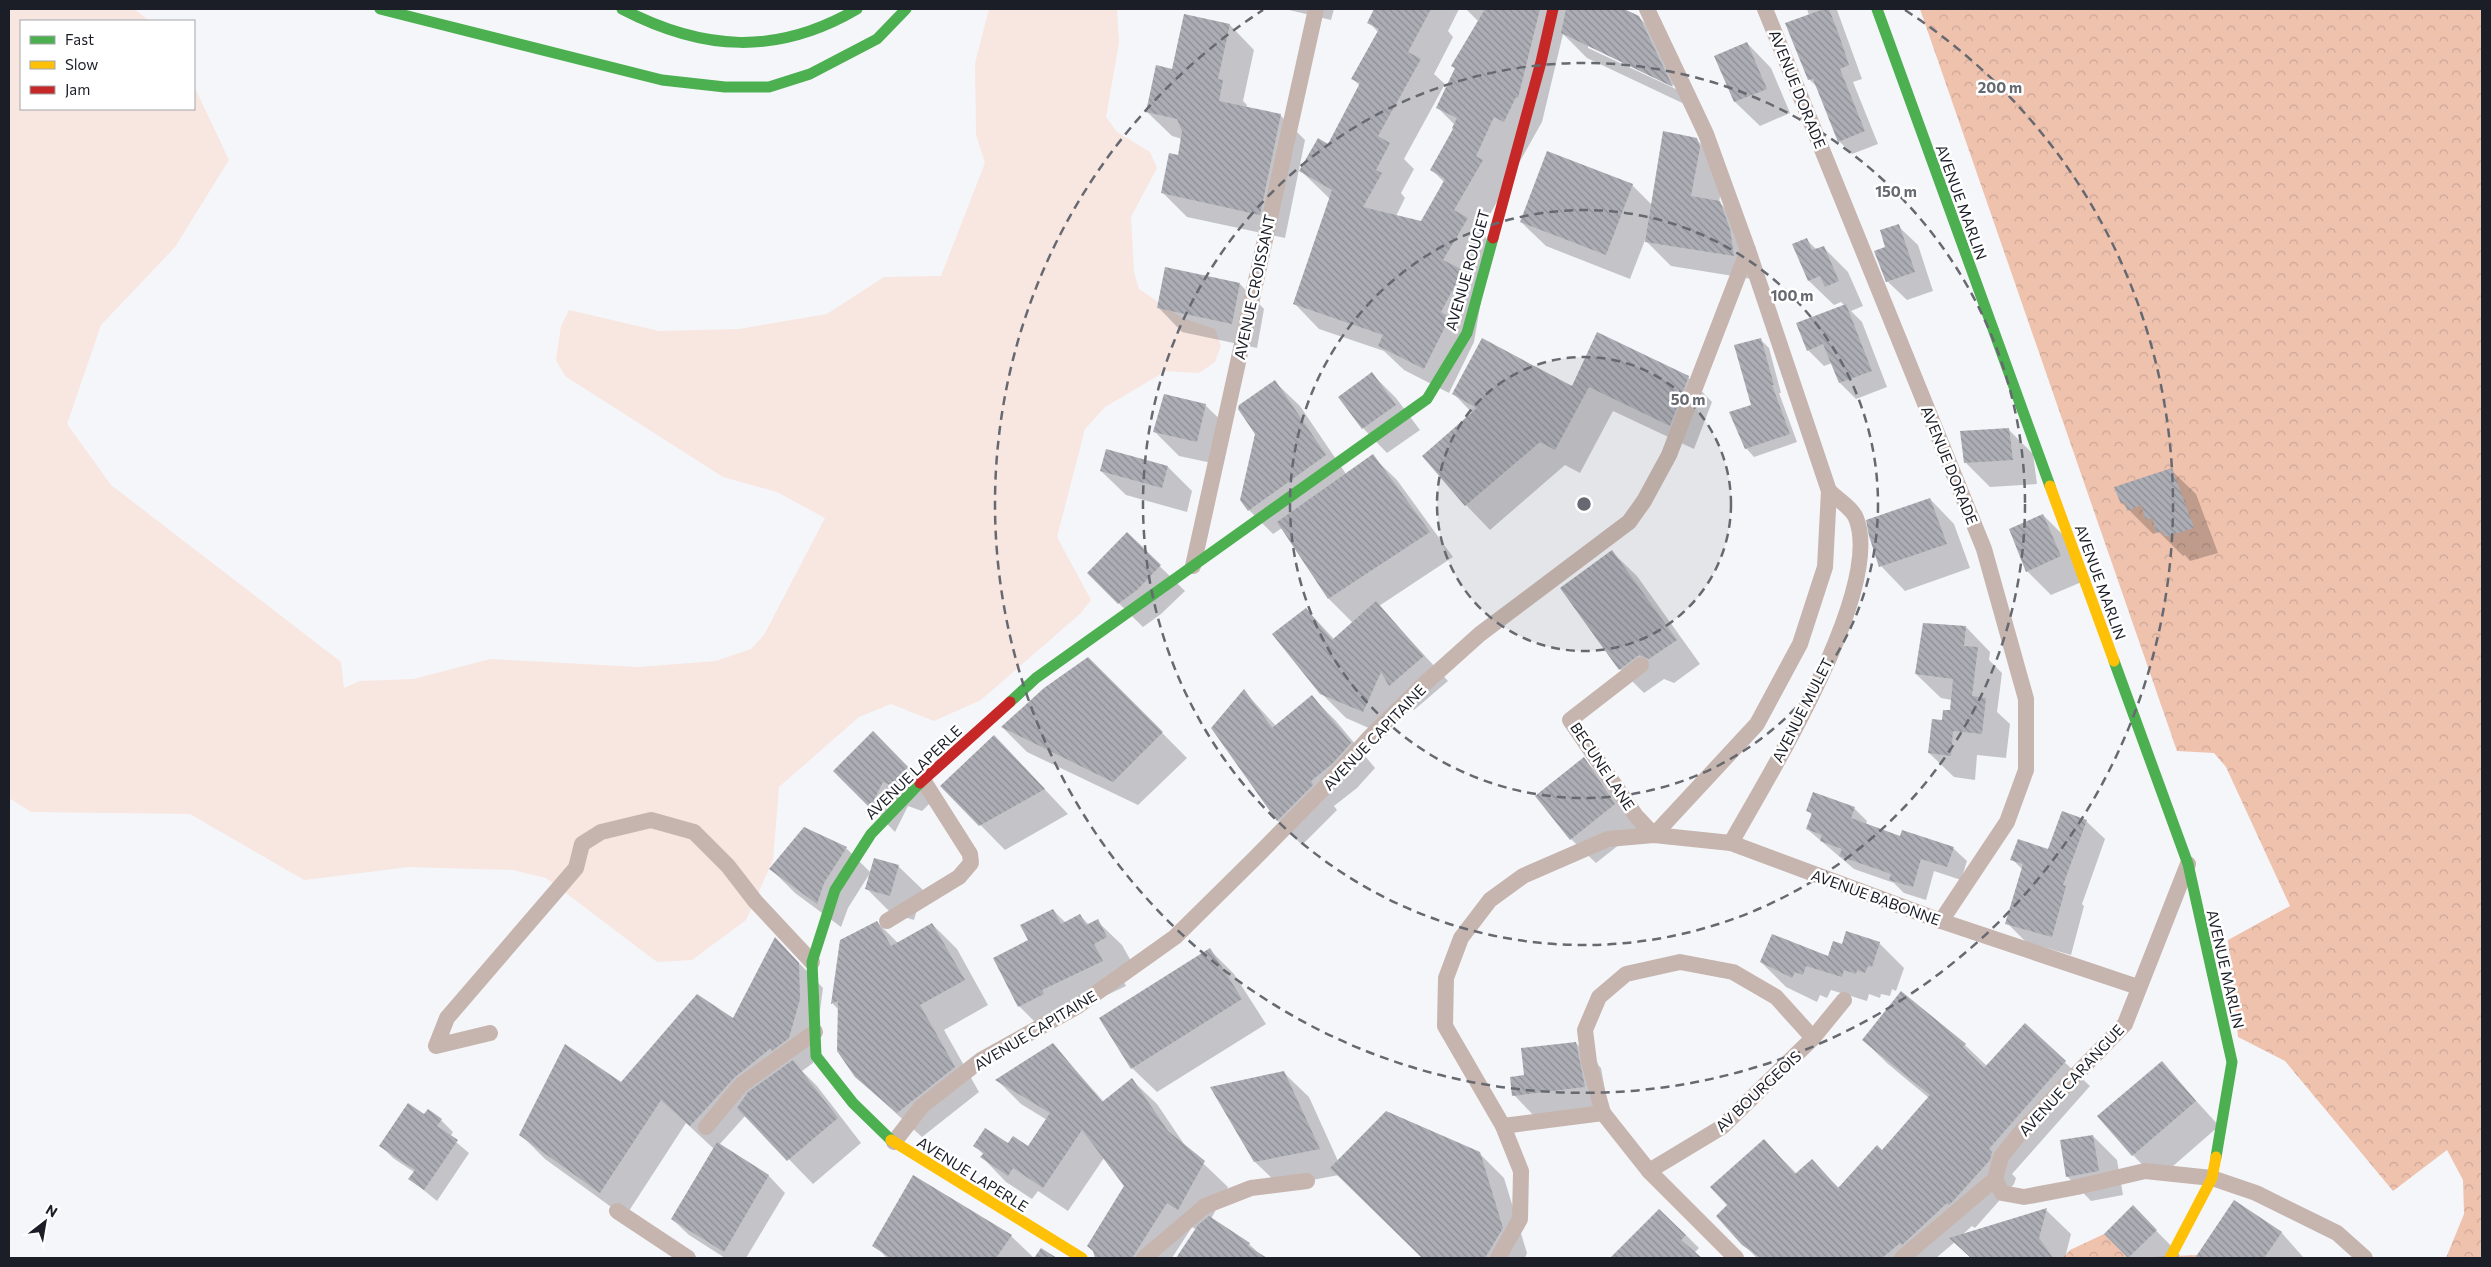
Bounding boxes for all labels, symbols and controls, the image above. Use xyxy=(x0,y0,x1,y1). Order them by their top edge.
legend xyxy=(20,20,195,110)
street label: AVENUE DORADE xyxy=(1766,27,1830,151)
text: Fast xyxy=(65,30,94,48)
text: Slow xyxy=(65,55,98,73)
text: 200 m xyxy=(1978,78,2022,96)
text: Jam xyxy=(65,80,90,98)
street label: AVENUE MARLIN xyxy=(1933,142,1991,262)
text: 150 m xyxy=(1875,182,1917,200)
street label: AVENUE ROUGET xyxy=(1441,207,1493,333)
street label: AVENUE CROISSANT xyxy=(1230,212,1278,361)
text: 100 m xyxy=(1771,286,1813,304)
text: 50 m xyxy=(1671,390,1705,408)
street label: AVENUE DORADE xyxy=(1918,403,1982,527)
centre of rings xyxy=(1575,495,1593,513)
street label: AVENUE MARLIN xyxy=(2072,522,2130,642)
street label: AVENUE MULET xyxy=(1768,654,1836,765)
street label: AVENUE CAPITAINE xyxy=(1319,680,1429,794)
street label: BECUNE LANE xyxy=(1567,719,1639,813)
street label: AVENUE LAPERLE xyxy=(861,721,965,823)
street label: AVENUE BABONNE xyxy=(1809,865,1943,929)
street label: AVENUE MARLIN xyxy=(2204,908,2248,1030)
street label: AVENUE CAPITAINE xyxy=(970,986,1100,1074)
street label: AVENUE CARANGUE xyxy=(2015,1021,2127,1139)
street label: AV BOURGEOIS xyxy=(1712,1047,1805,1135)
street label: AVENUE LAPERLE xyxy=(914,1133,1032,1215)
north arrow xyxy=(20,1197,70,1247)
text: N xyxy=(43,1200,61,1220)

